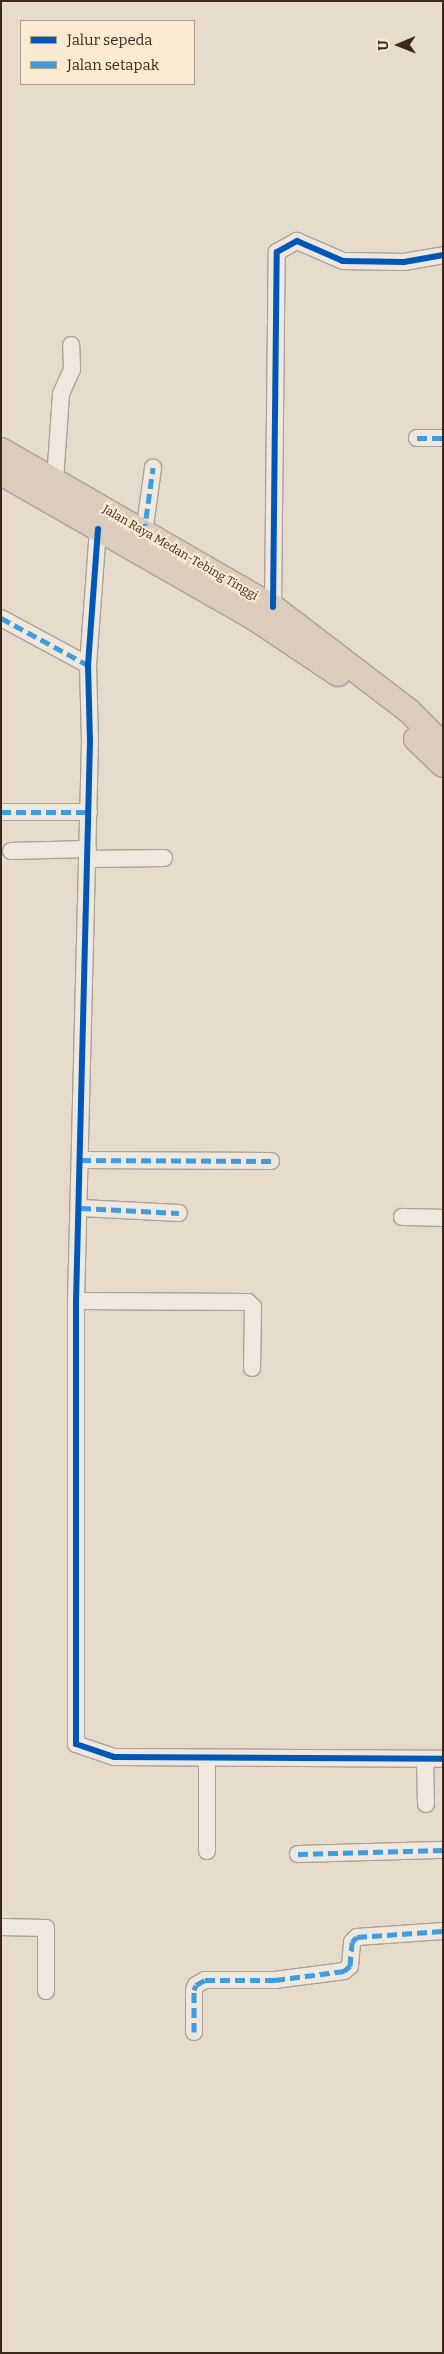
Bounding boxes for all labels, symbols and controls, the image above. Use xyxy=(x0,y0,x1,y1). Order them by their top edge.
legend xyxy=(20,20,195,85)
north arrow xyxy=(374,20,424,70)
text: Jalur sepeda xyxy=(67,31,153,49)
text: U xyxy=(375,40,392,51)
text: Jalan setapak xyxy=(67,56,159,74)
street label: Jalan Raya Medan-Tebing Tinggi xyxy=(100,502,260,604)

